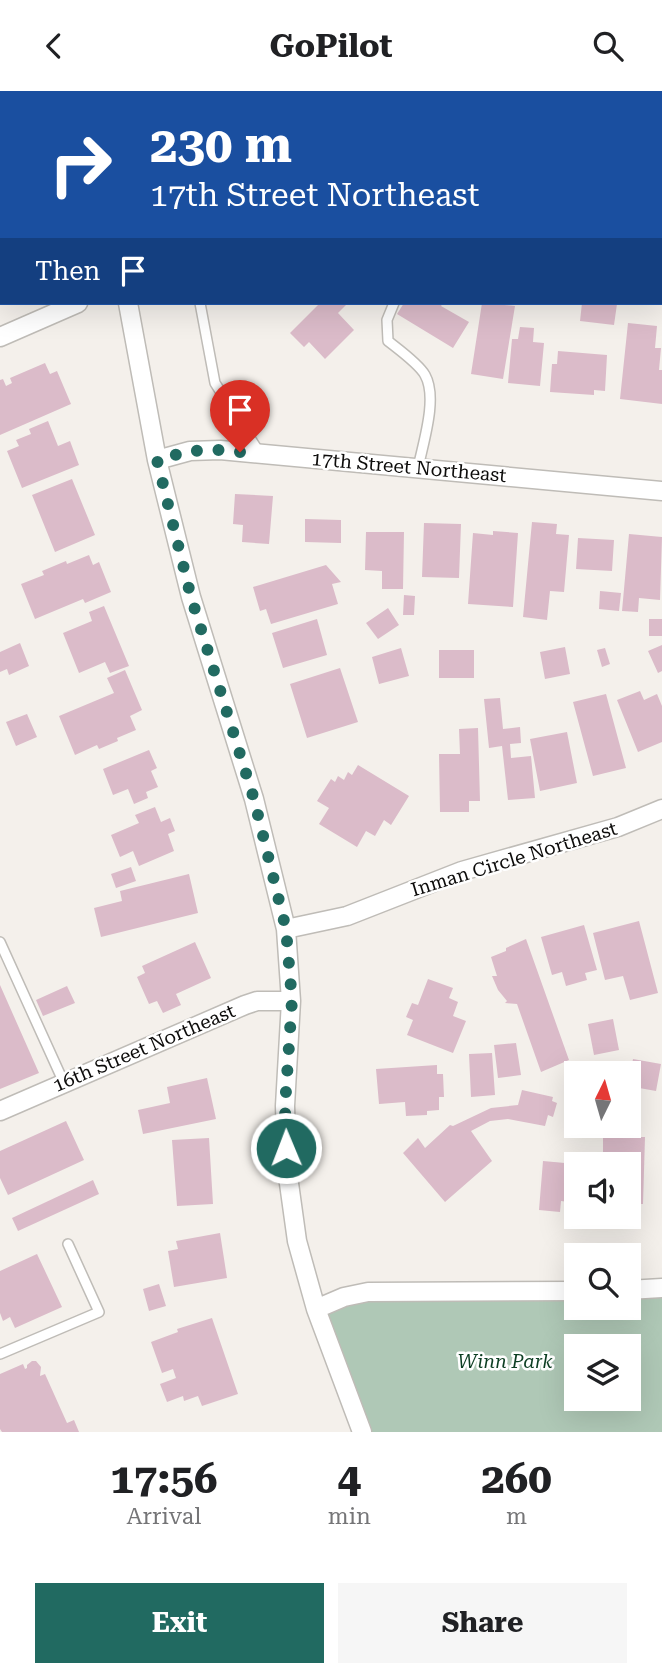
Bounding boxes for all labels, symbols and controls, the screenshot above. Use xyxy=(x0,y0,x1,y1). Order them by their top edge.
icon: back xyxy=(35,27,73,65)
text: GoPilot xyxy=(269,27,393,65)
icon: search xyxy=(589,27,627,65)
text: 230 m xyxy=(150,117,292,174)
icon: right xyxy=(35,119,126,210)
text: 17th Street Northeast xyxy=(150,176,479,214)
icon: arrive xyxy=(114,252,152,290)
text: Then xyxy=(35,256,100,286)
pin xyxy=(210,380,270,452)
icon: arrive xyxy=(221,391,259,429)
street label: 17th Street Northeast xyxy=(311,447,507,487)
street label: Inman Circle Northeast xyxy=(408,817,620,901)
street label: 16th Street Northeast xyxy=(49,999,239,1097)
north arrow xyxy=(564,1061,640,1137)
map controls xyxy=(564,1061,641,1411)
position arrow xyxy=(249,1111,323,1185)
button: sound xyxy=(564,1152,641,1229)
button: search xyxy=(564,1243,641,1320)
button: layers xyxy=(564,1334,641,1411)
park label: Winn Park xyxy=(457,1350,553,1373)
text: 17:56 xyxy=(110,1454,217,1503)
text: 4 xyxy=(338,1454,361,1503)
text: 260 xyxy=(481,1454,552,1503)
text: Arrival xyxy=(126,1503,201,1530)
text: min xyxy=(328,1503,371,1530)
text: m xyxy=(506,1503,527,1530)
button: Exit xyxy=(35,1583,324,1663)
button: Share xyxy=(338,1583,627,1663)

